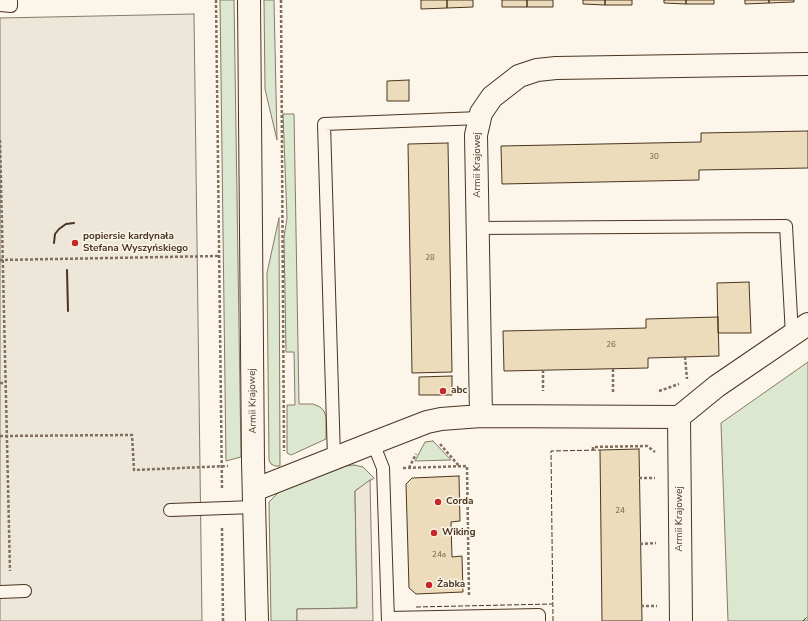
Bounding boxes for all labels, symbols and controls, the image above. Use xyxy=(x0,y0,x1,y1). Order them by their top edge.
street label: Armii Krajowej xyxy=(472,132,484,198)
house number: 30 xyxy=(649,152,659,162)
place label: popiersie kardynała Stefana Wyszyńskiego xyxy=(83,231,188,254)
marker: popiersie kardynała Stefana Wyszyńskiego xyxy=(70,238,80,248)
house number: 28 xyxy=(425,253,435,263)
house number: 26 xyxy=(606,340,616,350)
street label: Armii Krajowej xyxy=(246,368,260,434)
place label: abc xyxy=(451,385,467,397)
marker: abc xyxy=(438,386,448,396)
street label: Armii Krajowej xyxy=(674,486,686,552)
place label: Corda xyxy=(446,496,474,508)
marker: Corda xyxy=(433,497,443,507)
house number: 24 xyxy=(615,506,625,516)
place label: Wiking xyxy=(442,527,475,539)
marker: Wiking xyxy=(429,528,439,538)
house number: 24a xyxy=(432,550,446,560)
place label: Żabka xyxy=(437,579,465,591)
marker: Żabka xyxy=(424,580,434,590)

